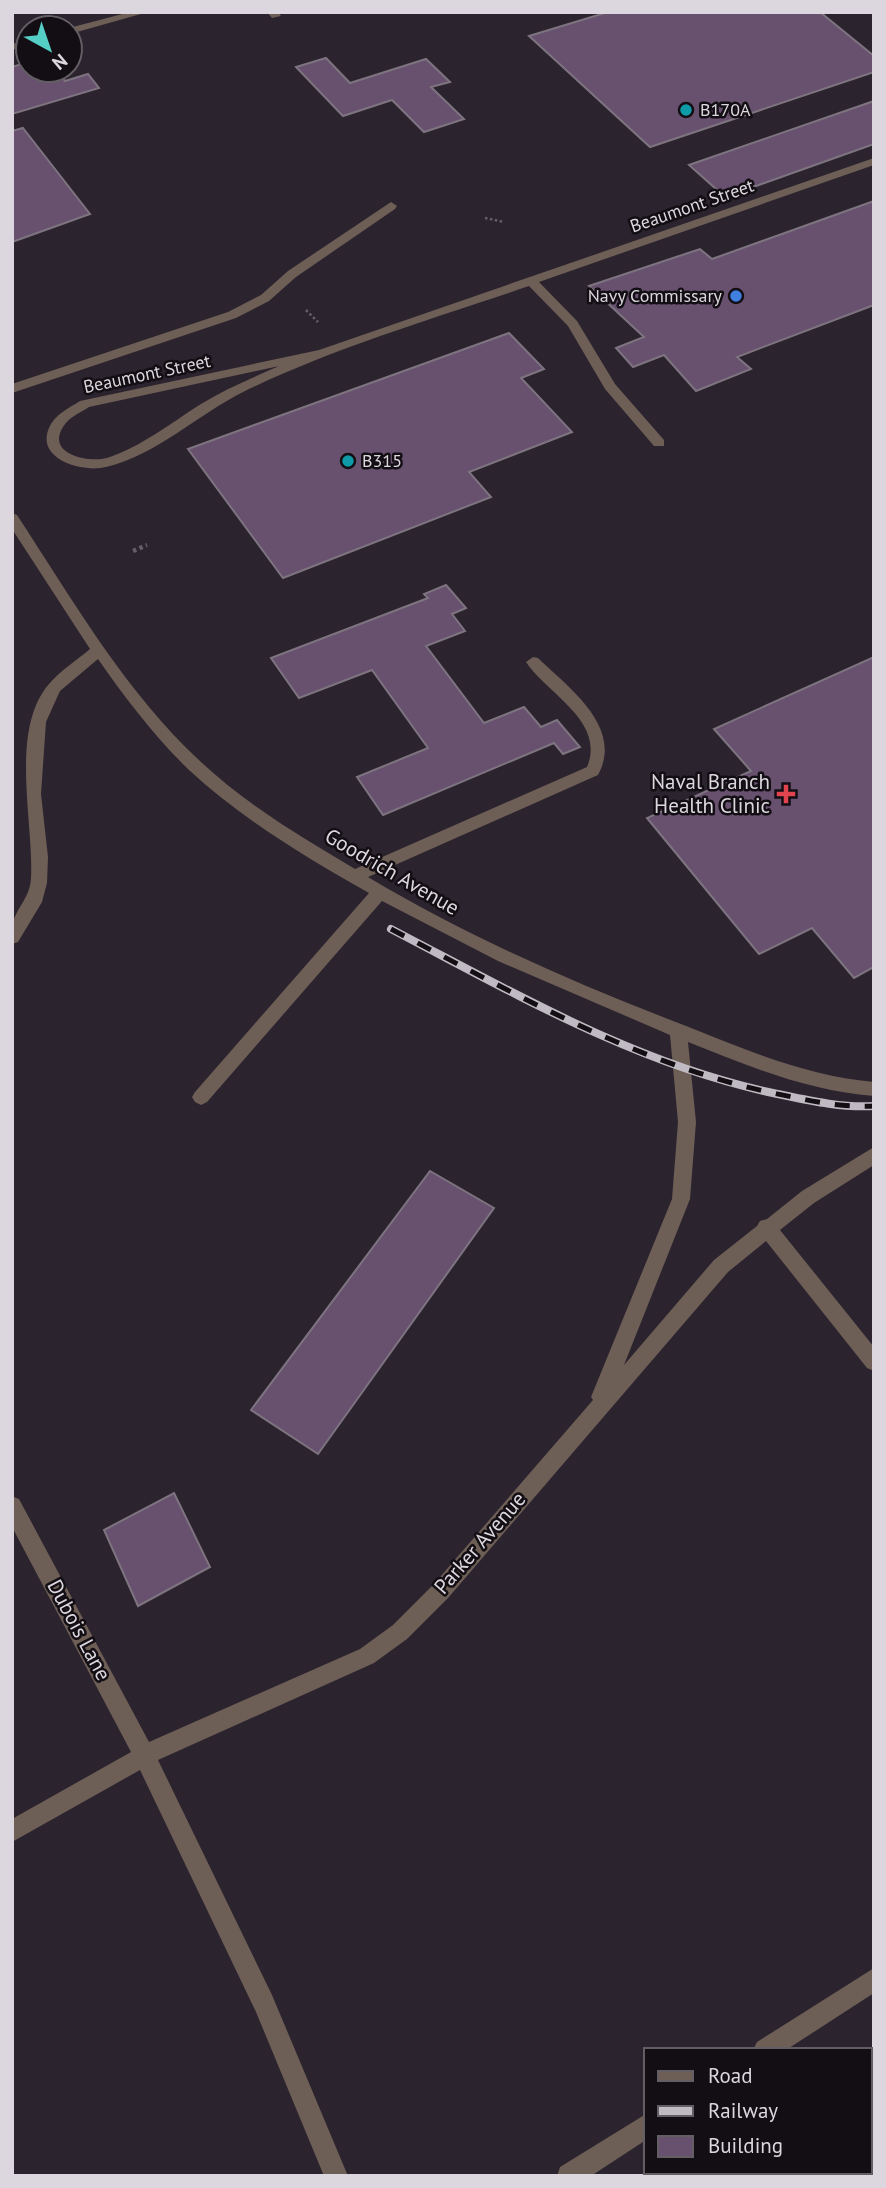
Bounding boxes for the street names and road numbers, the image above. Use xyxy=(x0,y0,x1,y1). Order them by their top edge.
street label: Beaumont Street xyxy=(627,174,757,237)
street label: Beaumont Street xyxy=(81,349,213,398)
street label: Goodrich Avenue xyxy=(320,822,464,921)
street label: Parker Avenue xyxy=(428,1486,531,1599)
street label: Dubois Lane xyxy=(42,1575,117,1685)

